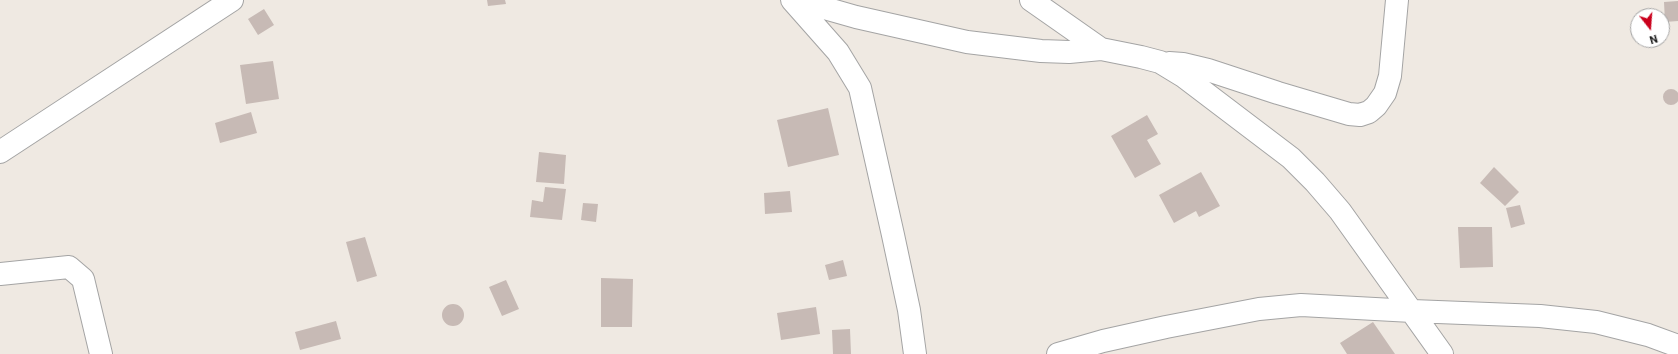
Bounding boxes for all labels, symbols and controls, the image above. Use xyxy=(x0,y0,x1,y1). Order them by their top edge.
north arrow xyxy=(1630,8,1670,48)
text: N xyxy=(1648,32,1659,46)

